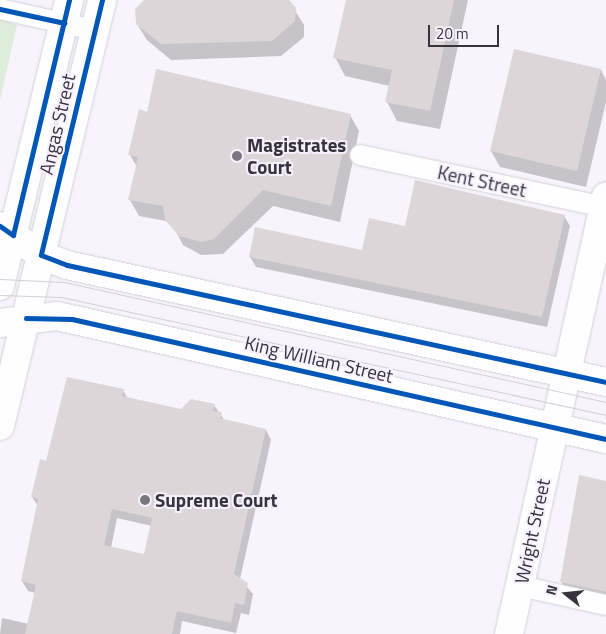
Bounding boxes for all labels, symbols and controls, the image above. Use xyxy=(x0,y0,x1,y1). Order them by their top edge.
scale bar xyxy=(431,15,502,47)
text: 20 m xyxy=(436,22,469,45)
street label: Angas Street xyxy=(34,71,80,177)
place label: Magistrates Court xyxy=(247,134,346,178)
marker: Magistrates Court xyxy=(231,150,243,162)
street label: Kent Street xyxy=(436,160,528,202)
street label: King William Street xyxy=(243,331,395,387)
street label: Wright Street xyxy=(510,476,554,586)
place label: Supreme Court xyxy=(155,489,278,511)
marker: Supreme Court xyxy=(139,494,151,506)
north arrow xyxy=(541,569,591,619)
text: N xyxy=(540,582,563,597)

